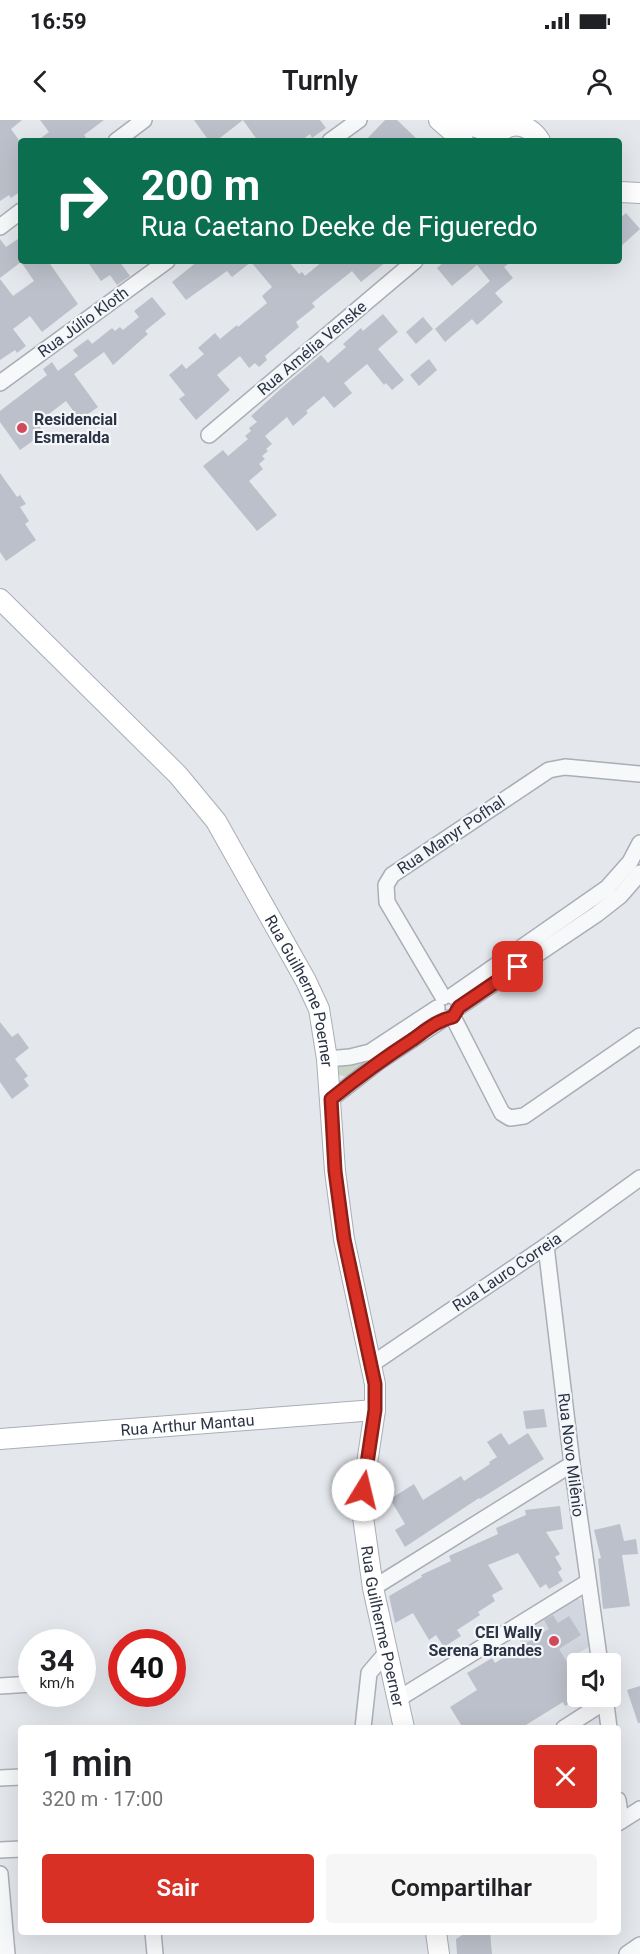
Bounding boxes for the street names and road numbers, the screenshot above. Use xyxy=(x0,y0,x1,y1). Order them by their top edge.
street label: Rua Júlio Kloth xyxy=(34,283,132,361)
street label: Rua Amélia Venske xyxy=(254,297,370,399)
street label: Rua Manyr Pofhal xyxy=(393,792,509,878)
street label: Rua Guilherme Poerner xyxy=(261,911,337,1068)
street label: Rua Lauro Correia xyxy=(449,1229,565,1315)
street label: Rua Novo Milênio xyxy=(554,1392,588,1518)
street label: Rua Arthur Mantau xyxy=(120,1410,255,1439)
street label: Rua Guilherme Poerner xyxy=(358,1544,409,1709)

